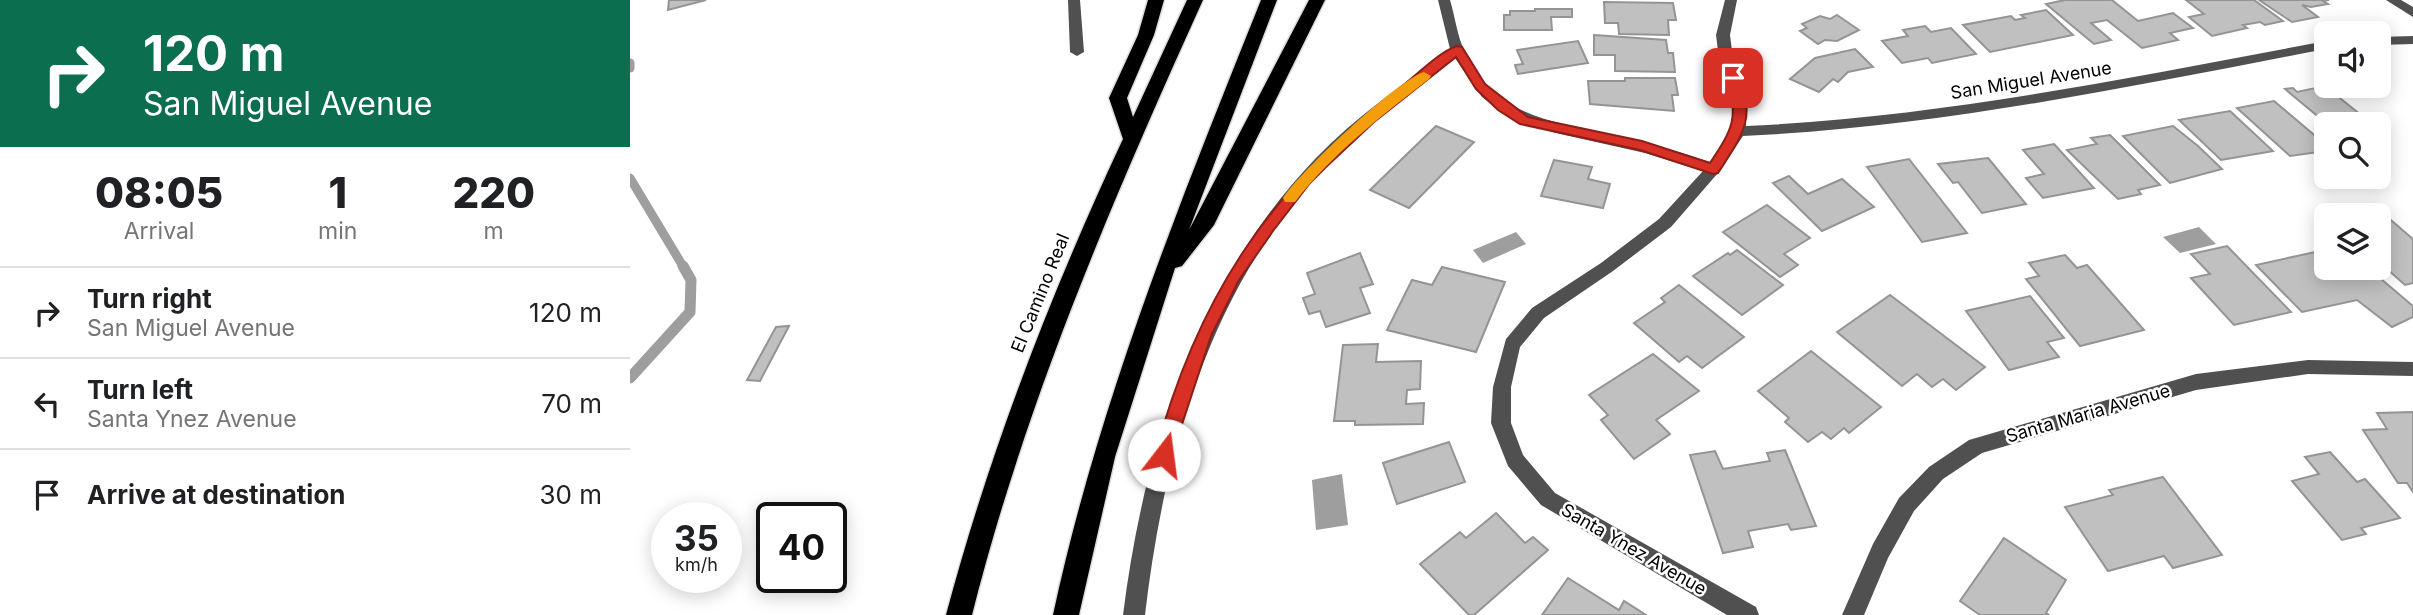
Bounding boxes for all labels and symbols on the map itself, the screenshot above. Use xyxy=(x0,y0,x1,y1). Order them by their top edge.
pin xyxy=(1703,48,1763,108)
street label: San Miguel Avenue xyxy=(1949,57,2113,103)
street label: El Camino Real xyxy=(1007,230,1073,356)
street label: Santa Maria Avenue xyxy=(2004,380,2172,446)
position arrow xyxy=(1127,418,1201,492)
street label: Santa Ynez Avenue xyxy=(1558,499,1710,599)
speed limit sign: 40 xyxy=(756,502,847,593)

